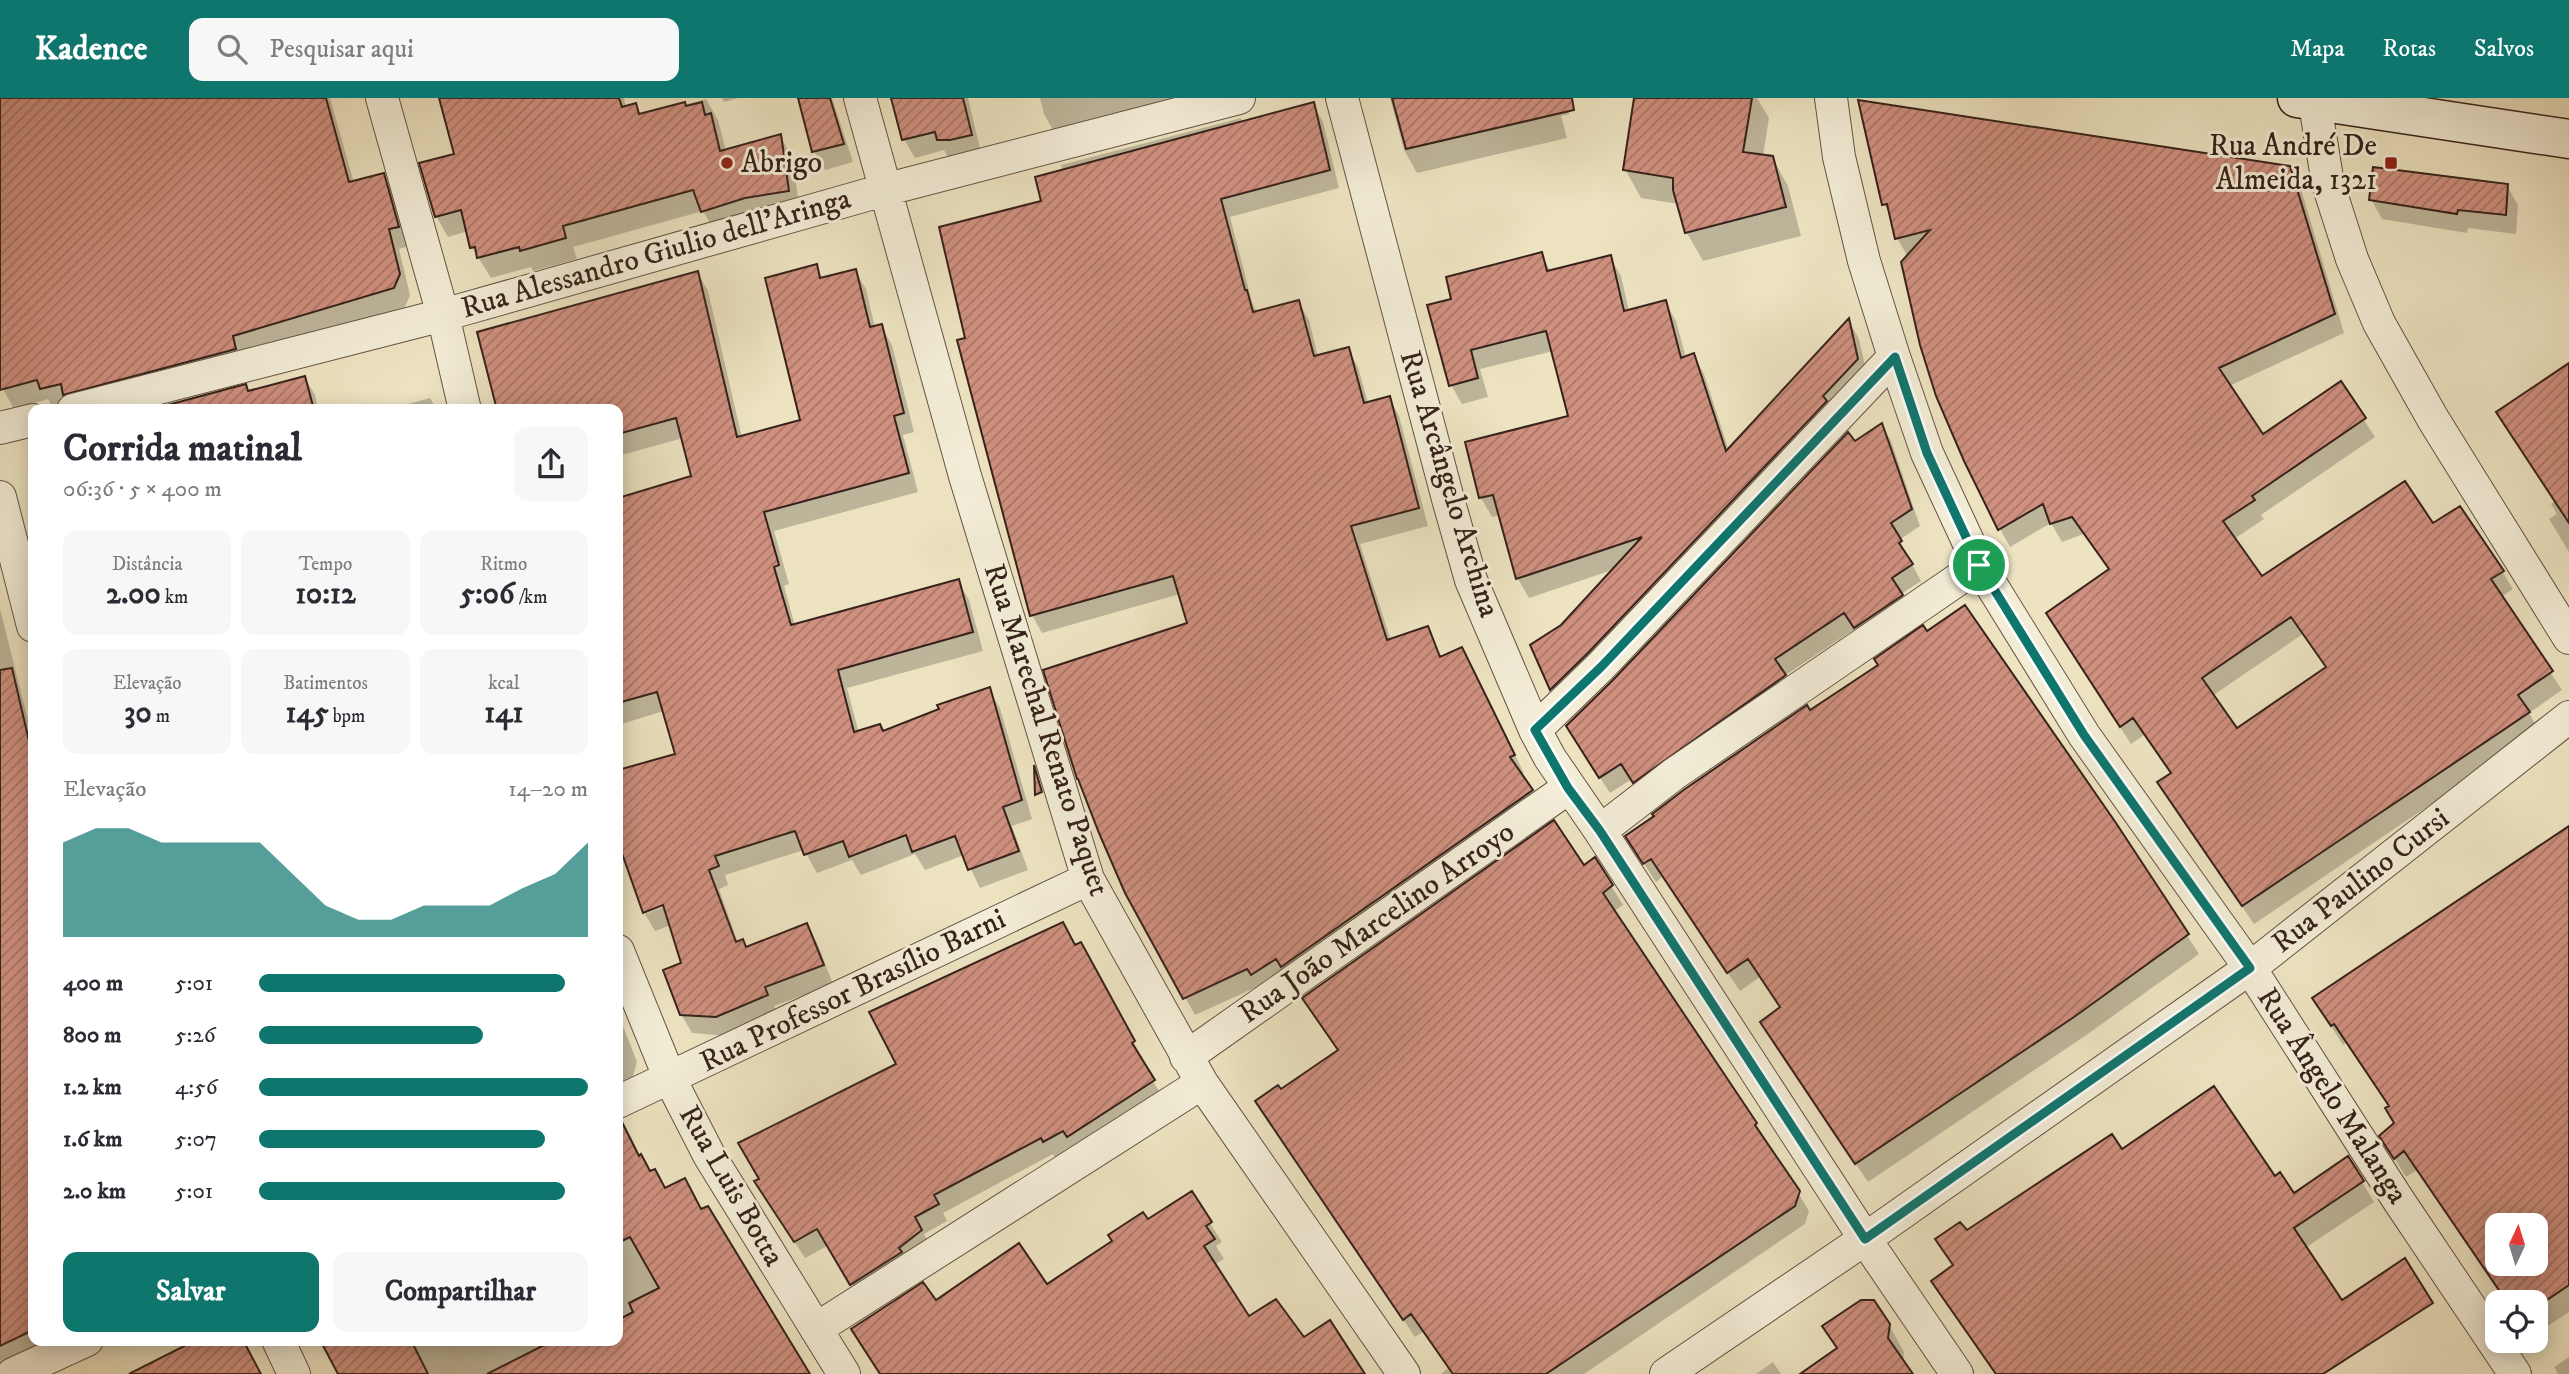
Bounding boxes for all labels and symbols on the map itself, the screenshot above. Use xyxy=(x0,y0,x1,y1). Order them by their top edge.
place label: Rua André De Almeida, 1321 xyxy=(2209,128,2377,199)
place label: Abrigo xyxy=(741,145,822,182)
marker: Abrigo xyxy=(719,155,735,171)
marker: Rua André De Almeida, 1321 xyxy=(2383,155,2399,171)
street label: Rua Alessandro Giulio dell'Aringa xyxy=(457,181,855,327)
street label: Rua Arcângelo Archina xyxy=(1391,346,1507,622)
pin xyxy=(1949,535,2009,595)
street label: Rua Marechal Renato Paquet xyxy=(975,559,1117,901)
street label: Rua Paulino Cursi xyxy=(2265,800,2457,962)
street label: Rua João Marcelino Arroyo xyxy=(1232,814,1522,1032)
street label: Rua Professor Brasílio Barni xyxy=(694,901,1012,1081)
street label: Rua Ângelo Malanga xyxy=(2248,980,2417,1211)
street label: Rua Luis Botta xyxy=(670,1099,792,1273)
north arrow xyxy=(2485,1213,2548,1276)

